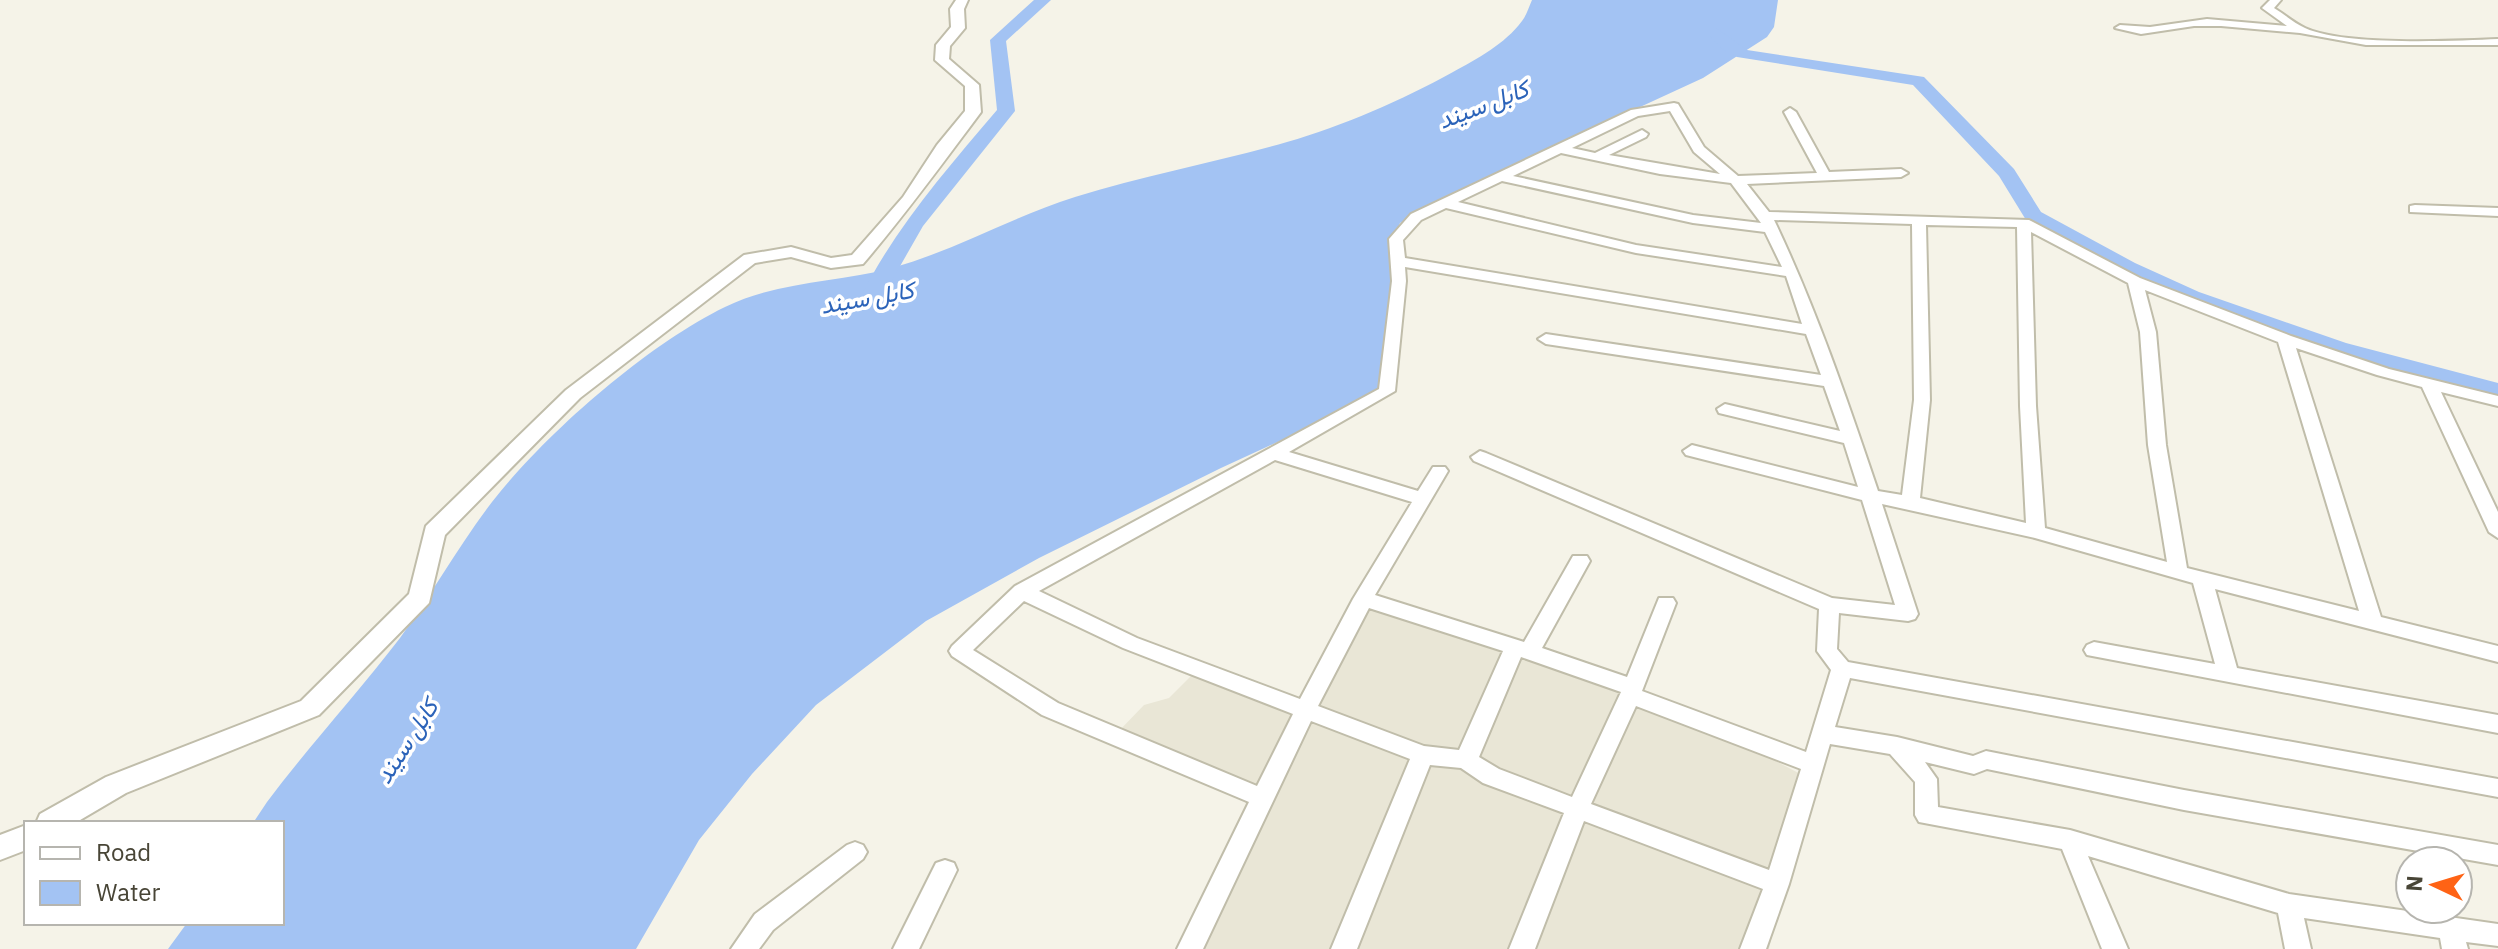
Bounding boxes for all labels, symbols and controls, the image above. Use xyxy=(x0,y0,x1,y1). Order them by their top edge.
water label: کابل سيند xyxy=(1433,71,1537,136)
water label: کابل سيند xyxy=(818,272,920,321)
water label: کابل سيند xyxy=(367,689,447,789)
legend xyxy=(24,821,284,925)
text: Road xyxy=(96,836,151,868)
north arrow xyxy=(2394,845,2474,925)
text: N xyxy=(2399,875,2429,893)
text: Water xyxy=(96,876,160,908)

